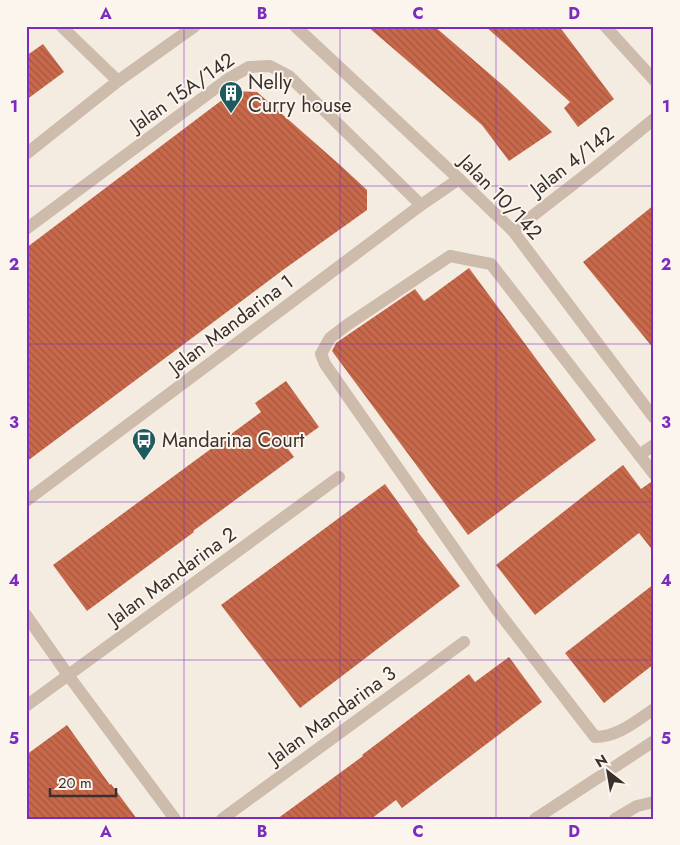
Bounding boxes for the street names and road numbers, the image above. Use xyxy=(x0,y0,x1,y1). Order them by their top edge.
street label: Jalan 15A/142 xyxy=(122,46,240,141)
street label: Jalan 4/142 xyxy=(522,119,620,205)
street label: Jalan 10/142 xyxy=(450,146,549,246)
street label: Jalan Mandarina 1 xyxy=(160,268,300,383)
street label: Jalan Mandarina 2 xyxy=(100,520,242,635)
street label: Jalan Mandarina 3 xyxy=(260,659,402,773)

